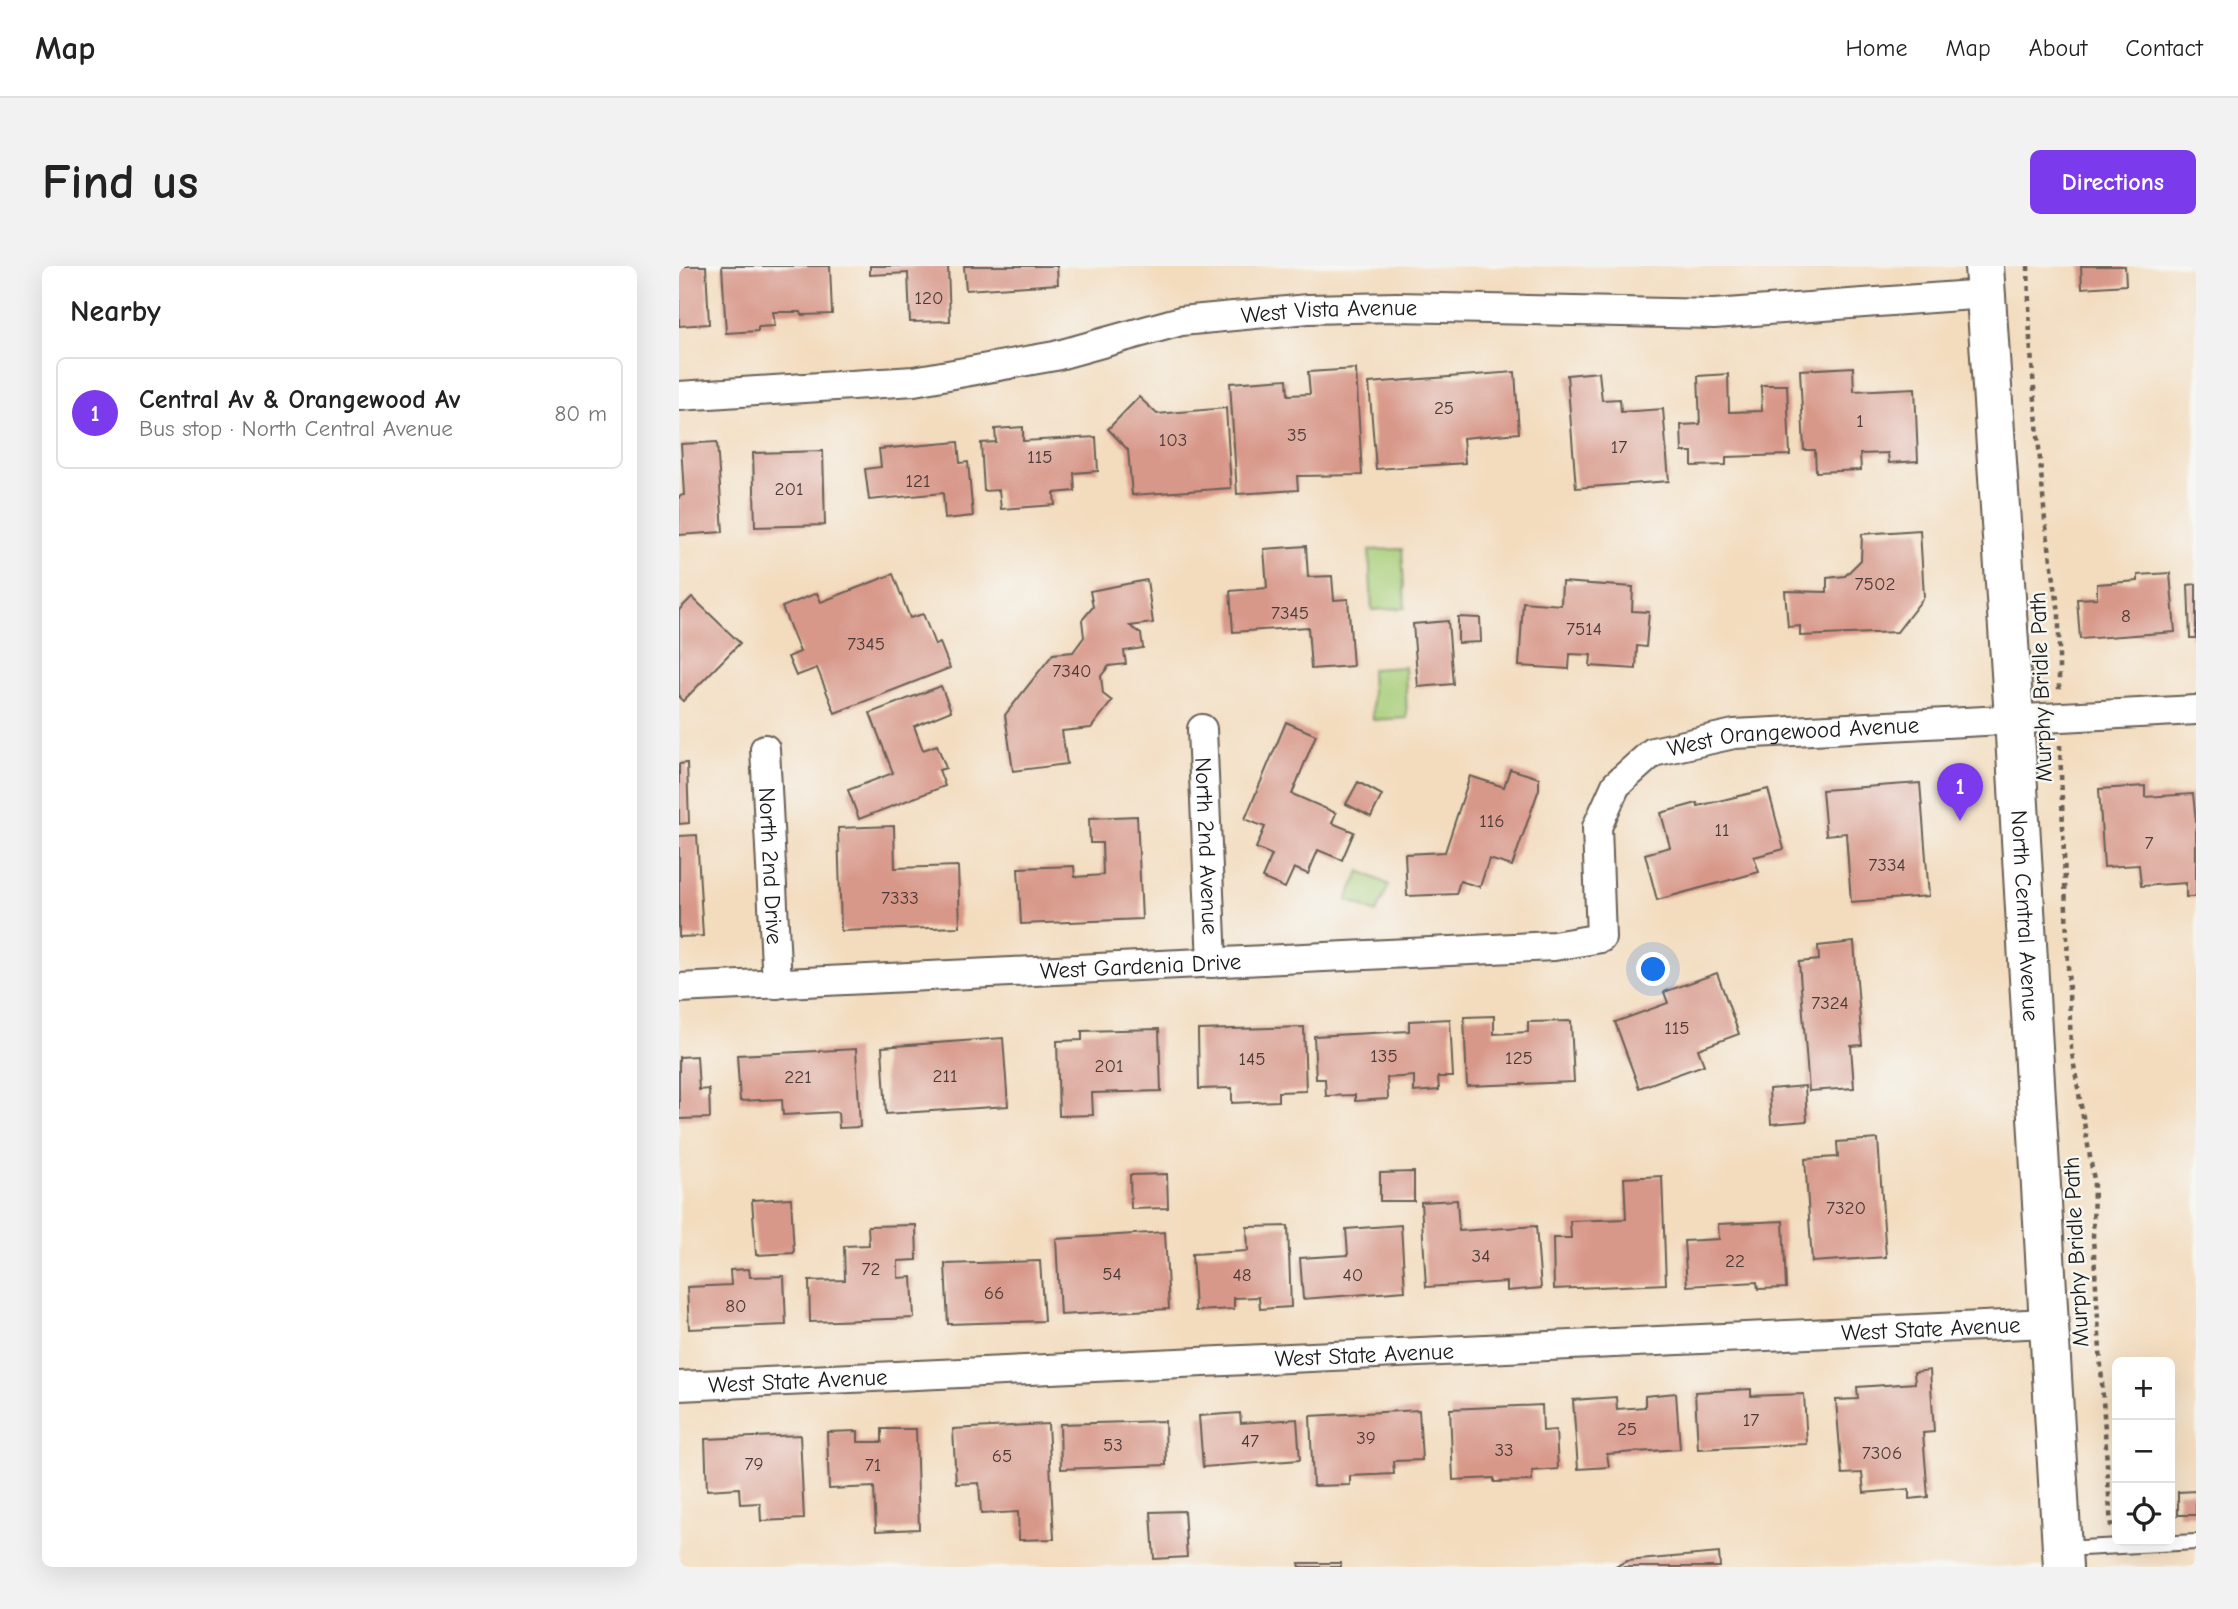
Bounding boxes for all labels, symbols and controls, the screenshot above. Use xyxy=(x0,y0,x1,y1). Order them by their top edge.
text: Map xyxy=(35,29,96,67)
text: Home xyxy=(1846,34,1907,62)
text: Map xyxy=(1945,34,1991,62)
text: About xyxy=(2029,34,2087,62)
text: Contact xyxy=(2125,34,2203,62)
button: Directions xyxy=(2030,150,2196,214)
text: Find us xyxy=(42,154,198,210)
house number: 120 xyxy=(914,287,944,309)
street label: West Vista Avenue xyxy=(1240,293,1417,329)
text: Nearby xyxy=(70,294,161,329)
text: Central Av & Orangewood Av xyxy=(139,385,460,415)
house number: 25 xyxy=(1434,397,1454,419)
text: 1 xyxy=(90,400,100,427)
text: 80 m xyxy=(554,400,607,427)
house number: 1 xyxy=(1856,410,1864,432)
text: Bus stop · North Central Avenue xyxy=(139,415,453,442)
house number: 35 xyxy=(1287,424,1307,446)
house number: 103 xyxy=(1159,429,1187,451)
house number: 17 xyxy=(1611,436,1627,458)
house number: 115 xyxy=(1027,446,1053,468)
house number: 121 xyxy=(906,470,931,492)
house number: 201 xyxy=(774,478,804,500)
house number: 7502 xyxy=(1855,573,1895,595)
street label: Murphy Bridle Path xyxy=(2024,591,2058,783)
house number: 7345 xyxy=(1271,602,1309,624)
house number: 8 xyxy=(2121,605,2131,627)
house number: 7514 xyxy=(1566,618,1602,640)
house number: 7345 xyxy=(847,633,885,655)
house number: 7340 xyxy=(1052,660,1092,682)
street label: West Orangewood Avenue xyxy=(1665,711,1920,762)
street label: North 2nd Avenue xyxy=(1190,756,1224,935)
pin: 1 xyxy=(1937,763,1983,821)
street label: North 2nd Drive xyxy=(753,787,788,945)
street label: North Central Avenue xyxy=(2006,809,2045,1022)
house number: 116 xyxy=(1479,810,1505,832)
house number: 11 xyxy=(1714,819,1730,841)
house number: 7 xyxy=(2145,832,2154,854)
house number: 7334 xyxy=(1868,854,1906,876)
house number: 7333 xyxy=(881,887,919,909)
street label: West Gardenia Drive xyxy=(1039,948,1242,984)
your location xyxy=(1636,952,1670,986)
house number: 7324 xyxy=(1811,992,1849,1014)
house number: 115 xyxy=(1664,1017,1690,1039)
house number: 135 xyxy=(1370,1045,1398,1067)
house number: 125 xyxy=(1505,1047,1533,1069)
house number: 145 xyxy=(1239,1048,1265,1070)
house number: 201 xyxy=(1094,1055,1124,1077)
house number: 211 xyxy=(933,1065,958,1087)
house number: 221 xyxy=(784,1066,812,1088)
street label: Murphy Bridle Path xyxy=(2058,1156,2094,1348)
house number: 7320 xyxy=(1826,1197,1866,1219)
house number: 34 xyxy=(1472,1245,1490,1267)
house number: 22 xyxy=(1725,1250,1745,1272)
house number: 72 xyxy=(862,1258,880,1280)
house number: 54 xyxy=(1102,1263,1122,1285)
house number: 48 xyxy=(1233,1264,1251,1286)
house number: 40 xyxy=(1343,1264,1363,1286)
house number: 66 xyxy=(984,1282,1004,1304)
house number: 80 xyxy=(725,1295,747,1317)
street label: West State Avenue xyxy=(1840,1311,2021,1346)
street label: West State Avenue xyxy=(1274,1337,1455,1372)
map controls xyxy=(2112,1357,2175,1546)
button: + xyxy=(2112,1357,2175,1420)
street label: West State Avenue xyxy=(708,1363,888,1398)
house number: 17 xyxy=(1743,1409,1759,1431)
house number: 25 xyxy=(1617,1418,1637,1440)
button: − xyxy=(2112,1420,2175,1483)
house number: 39 xyxy=(1356,1427,1376,1449)
house number: 47 xyxy=(1241,1430,1259,1452)
house number: 53 xyxy=(1103,1434,1123,1456)
house number: 33 xyxy=(1494,1439,1514,1461)
house number: 7306 xyxy=(1862,1442,1902,1464)
house number: 65 xyxy=(992,1445,1012,1467)
house number: 79 xyxy=(744,1453,764,1475)
house number: 71 xyxy=(865,1454,881,1476)
button: locate xyxy=(2112,1483,2175,1546)

